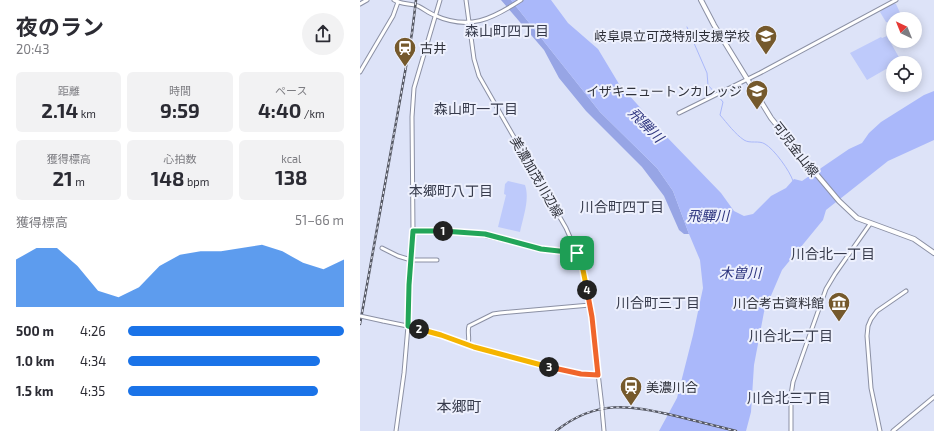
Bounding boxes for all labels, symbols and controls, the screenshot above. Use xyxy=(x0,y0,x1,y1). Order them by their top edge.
north arrow xyxy=(886,12,922,48)
map controls xyxy=(886,12,922,92)
text: 夜のラン xyxy=(16,13,104,39)
button: share xyxy=(302,13,344,55)
district label: 森山町四丁目 xyxy=(465,22,549,39)
school or university icon: 岐阜県立可茂特別支援学校 xyxy=(753,23,779,56)
place label: 岐阜県立可茂特別支援学校 xyxy=(594,28,750,44)
station icon: 古井 xyxy=(392,35,418,68)
place label: 古井 xyxy=(420,40,446,56)
text: 20:43 xyxy=(16,41,49,57)
button: locate xyxy=(886,56,922,92)
school or university icon: イザキニュートンカレッジ xyxy=(744,78,770,111)
place label: イザキニュートンカレッジ xyxy=(586,83,742,99)
text: 距離 xyxy=(58,84,80,97)
text: 時間 xyxy=(169,84,191,97)
text: ペース xyxy=(275,84,308,97)
text: 2.14 xyxy=(41,98,78,122)
text: 9:59 xyxy=(160,98,200,122)
text: 4:40 xyxy=(258,98,301,122)
district label: 森山町一丁目 xyxy=(434,100,518,117)
water label: 飛騨川 xyxy=(625,104,669,147)
text: km xyxy=(78,107,96,120)
text: /km xyxy=(301,107,325,120)
street label: 可児金山線 xyxy=(770,118,822,180)
street label: 美濃加茂川辺線 xyxy=(507,134,567,220)
text: 獲得標高 xyxy=(47,152,91,165)
text: 心拍数 xyxy=(163,152,196,165)
text: kcal xyxy=(281,152,301,165)
text: 138 xyxy=(275,165,308,189)
text: 21 xyxy=(52,166,73,190)
text: 148 xyxy=(151,166,185,190)
text: m xyxy=(73,175,85,188)
text: bpm xyxy=(185,175,209,188)
district label: 本郷町八丁目 xyxy=(409,182,493,199)
district label: 川合町四丁目 xyxy=(580,198,664,215)
water label: 飛驒川 xyxy=(687,207,731,224)
text: 51–66 m xyxy=(295,212,344,228)
text: 獲得標高 xyxy=(16,214,68,230)
pin: 1 xyxy=(433,221,453,241)
text: 1 xyxy=(441,224,445,237)
pin xyxy=(560,236,594,270)
icon: arrive xyxy=(566,242,588,264)
district label: 川合北一丁目 xyxy=(791,245,875,262)
water label: 木曽川 xyxy=(719,264,763,281)
pin: 4 xyxy=(577,280,597,300)
text: 4 xyxy=(583,283,591,296)
museum icon: 川合考古資料館 xyxy=(826,290,852,323)
district label: 川合町三丁目 xyxy=(616,294,700,311)
place label: 川合考古資料館 xyxy=(733,295,824,311)
pin: 2 xyxy=(409,319,429,339)
text: 2 xyxy=(416,322,422,335)
text: 500 m xyxy=(16,323,54,339)
text: 4:26 xyxy=(80,323,106,339)
district label: 川合北二丁目 xyxy=(749,327,833,344)
text: 1.0 km xyxy=(16,353,55,369)
text: 4:34 xyxy=(80,353,106,369)
pin: 3 xyxy=(539,357,559,377)
text: 3 xyxy=(546,360,552,373)
station icon: 美濃川合 xyxy=(618,374,644,407)
place label: 美濃川合 xyxy=(646,379,698,395)
text: 1.5 km xyxy=(16,383,54,399)
text: 4:35 xyxy=(80,383,105,399)
district label: 川合北三丁目 xyxy=(747,389,831,406)
district label: 本郷町 xyxy=(436,397,482,415)

